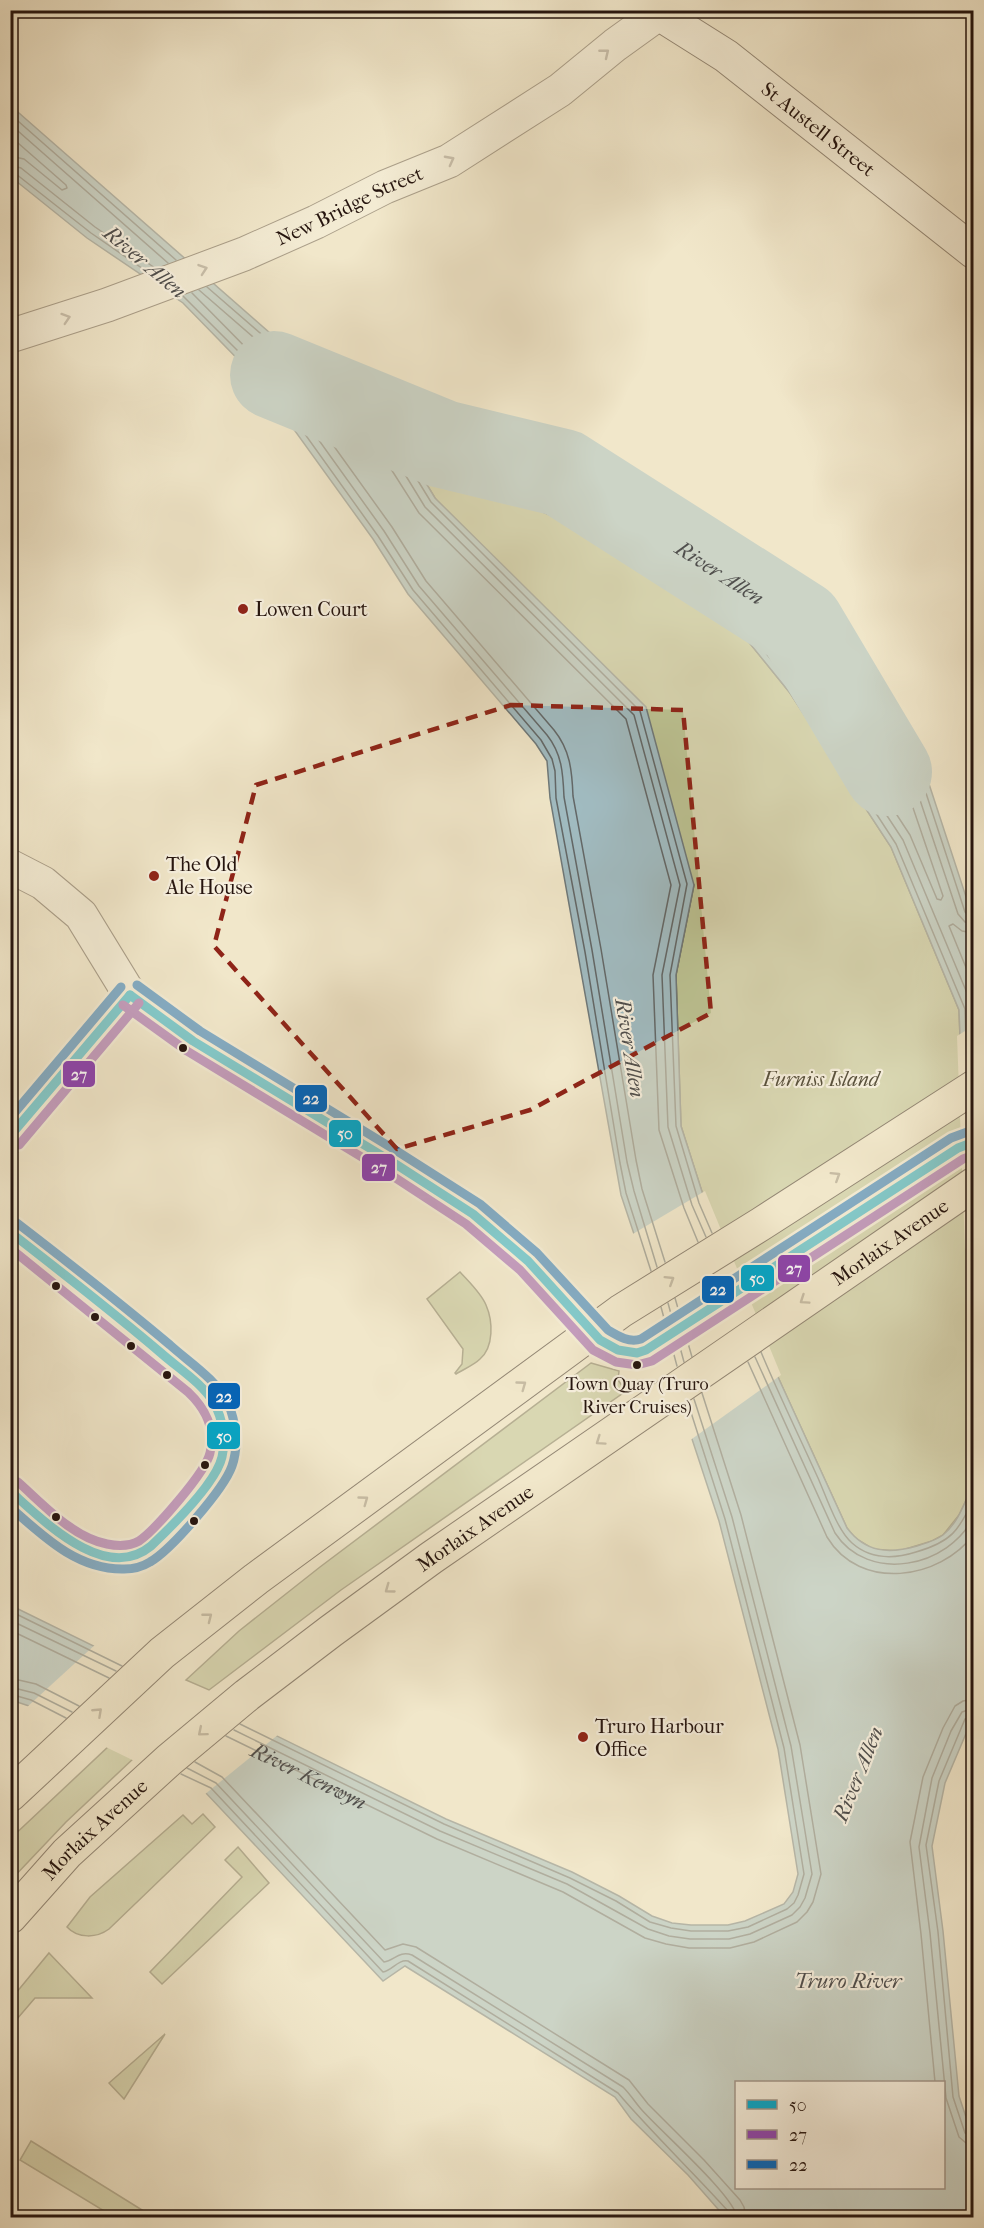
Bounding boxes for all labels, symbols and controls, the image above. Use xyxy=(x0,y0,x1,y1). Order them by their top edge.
one-way arrow xyxy=(598,49,609,60)
street label: St Austell Street xyxy=(757,77,880,181)
one-way arrow xyxy=(443,156,454,167)
street label: New Bridge Street xyxy=(272,161,426,250)
water label: River Allen xyxy=(98,219,191,303)
one-way arrow xyxy=(197,263,208,276)
one-way arrow xyxy=(60,313,71,325)
water label: River Allen xyxy=(670,535,769,610)
place label: Lowen Court xyxy=(255,598,368,621)
marker: Lowen Court xyxy=(236,602,250,616)
place label: The Old Ale House xyxy=(165,853,253,899)
marker: The Old Ale House xyxy=(147,869,161,883)
water label: River Allen xyxy=(610,995,650,1099)
unlabelled marker xyxy=(177,1042,189,1054)
line badge: 27 xyxy=(62,1060,96,1088)
text: 27 xyxy=(71,1065,87,1084)
park label: Furniss Island xyxy=(762,1068,882,1091)
line badge: 22 xyxy=(294,1084,328,1113)
text: 22 xyxy=(303,1089,319,1108)
line badge: 50 xyxy=(328,1119,362,1148)
text: 50 xyxy=(337,1124,353,1143)
line badge: 27 xyxy=(361,1153,396,1182)
text: 27 xyxy=(371,1158,387,1177)
one-way arrow xyxy=(829,1173,840,1184)
street label: Morlaix Avenue xyxy=(827,1194,953,1290)
line badge: 27 xyxy=(777,1254,811,1283)
text: 27 xyxy=(786,1259,802,1278)
line badge: 50 xyxy=(740,1264,775,1292)
text: 50 xyxy=(749,1269,765,1288)
one-way arrow xyxy=(664,1275,674,1287)
line badge: 22 xyxy=(701,1275,735,1304)
unlabelled marker xyxy=(50,1280,62,1292)
text: 22 xyxy=(710,1280,726,1299)
one-way arrow xyxy=(800,1293,811,1304)
unlabelled marker xyxy=(89,1311,101,1323)
unlabelled marker xyxy=(125,1340,137,1352)
marker: Town Quay (Truro River Cruises) xyxy=(631,1359,643,1371)
unlabelled marker xyxy=(161,1369,173,1381)
place label: Town Quay (Truro River Cruises) xyxy=(565,1374,709,1418)
one-way arrow xyxy=(515,1381,526,1392)
line badge: 22 xyxy=(207,1382,241,1410)
text: 22 xyxy=(216,1387,232,1406)
line badge: 50 xyxy=(206,1421,241,1450)
text: 50 xyxy=(216,1427,232,1446)
one-way arrow xyxy=(595,1434,606,1445)
unlabelled marker xyxy=(199,1459,211,1471)
street label: Morlaix Avenue xyxy=(412,1480,538,1576)
one-way arrow xyxy=(358,1496,369,1507)
unlabelled marker xyxy=(50,1511,62,1523)
unlabelled marker xyxy=(188,1515,200,1527)
one-way arrow xyxy=(384,1582,395,1593)
one-way arrow xyxy=(202,1613,213,1624)
one-way arrow xyxy=(92,1708,102,1719)
place label: Truro Harbour Office xyxy=(595,1715,724,1761)
water label: River Allen xyxy=(827,1723,888,1827)
one-way arrow xyxy=(198,1725,209,1736)
marker: Truro Harbour Office xyxy=(576,1730,590,1744)
water label: River Kenwyn xyxy=(245,1737,370,1815)
street label: Morlaix Avenue xyxy=(37,1774,152,1884)
water label: Truro River xyxy=(795,1969,903,1993)
legend xyxy=(735,2081,945,2189)
text: 50 xyxy=(789,2095,807,2116)
text: 27 xyxy=(789,2125,807,2146)
text: 22 xyxy=(789,2155,808,2176)

